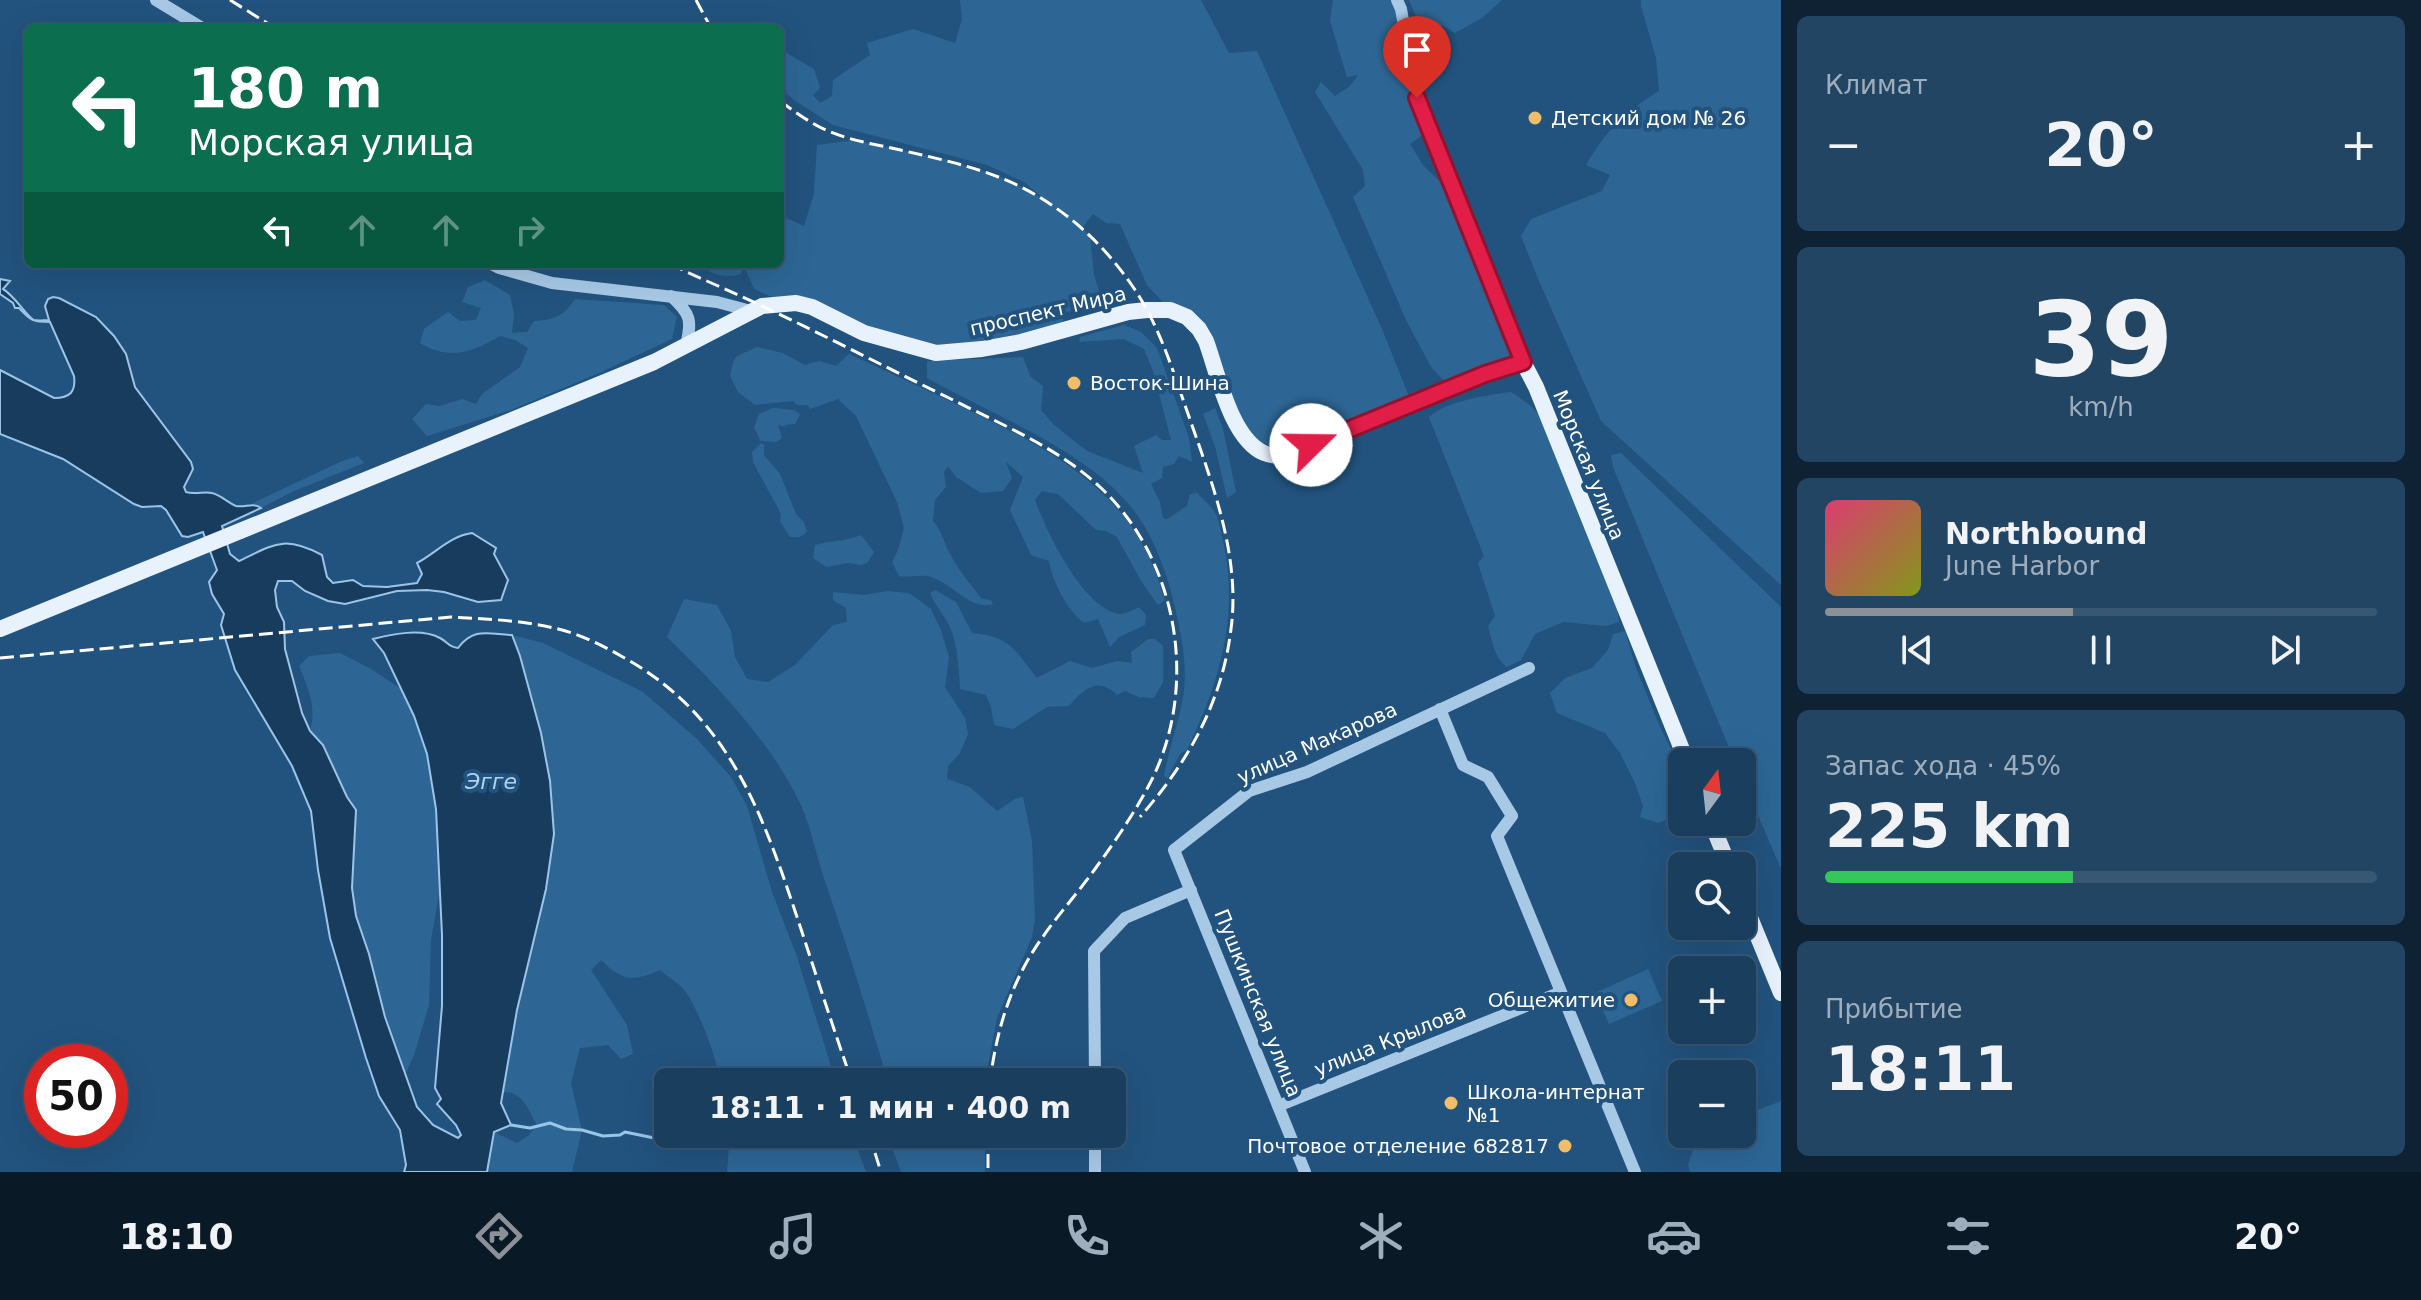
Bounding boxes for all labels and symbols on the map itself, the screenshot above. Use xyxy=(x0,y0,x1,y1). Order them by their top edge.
pin xyxy=(1383,16,1451,98)
place label: Детский дом № 26 xyxy=(1551,106,1746,130)
marker: Детский дом № 26 xyxy=(1526,109,1544,127)
street label: проспект Мира xyxy=(968,281,1128,341)
place label: Восток-Шина xyxy=(1090,371,1230,395)
marker: Восток-Шина xyxy=(1065,374,1083,392)
street label: Морская улица xyxy=(1548,387,1630,543)
position arrow xyxy=(1269,403,1353,487)
street label: улица Макарова xyxy=(1233,697,1401,789)
north arrow xyxy=(1668,748,1756,836)
water label: Эгге xyxy=(464,769,517,794)
street label: Пушкинская улица xyxy=(1209,906,1307,1100)
place label: Общежитие xyxy=(1488,988,1615,1012)
marker: Общежитие xyxy=(1622,991,1640,1009)
street label: улица Крылова xyxy=(1311,999,1469,1081)
speed limit sign: 50 xyxy=(24,1044,128,1148)
place label: Школа-интернат №1 xyxy=(1467,1080,1645,1127)
marker: Школа-интернат №1 xyxy=(1442,1094,1460,1112)
place label: Почтовое отделение 682817 xyxy=(1247,1134,1549,1158)
marker: Почтовое отделение 682817 xyxy=(1556,1137,1574,1155)

